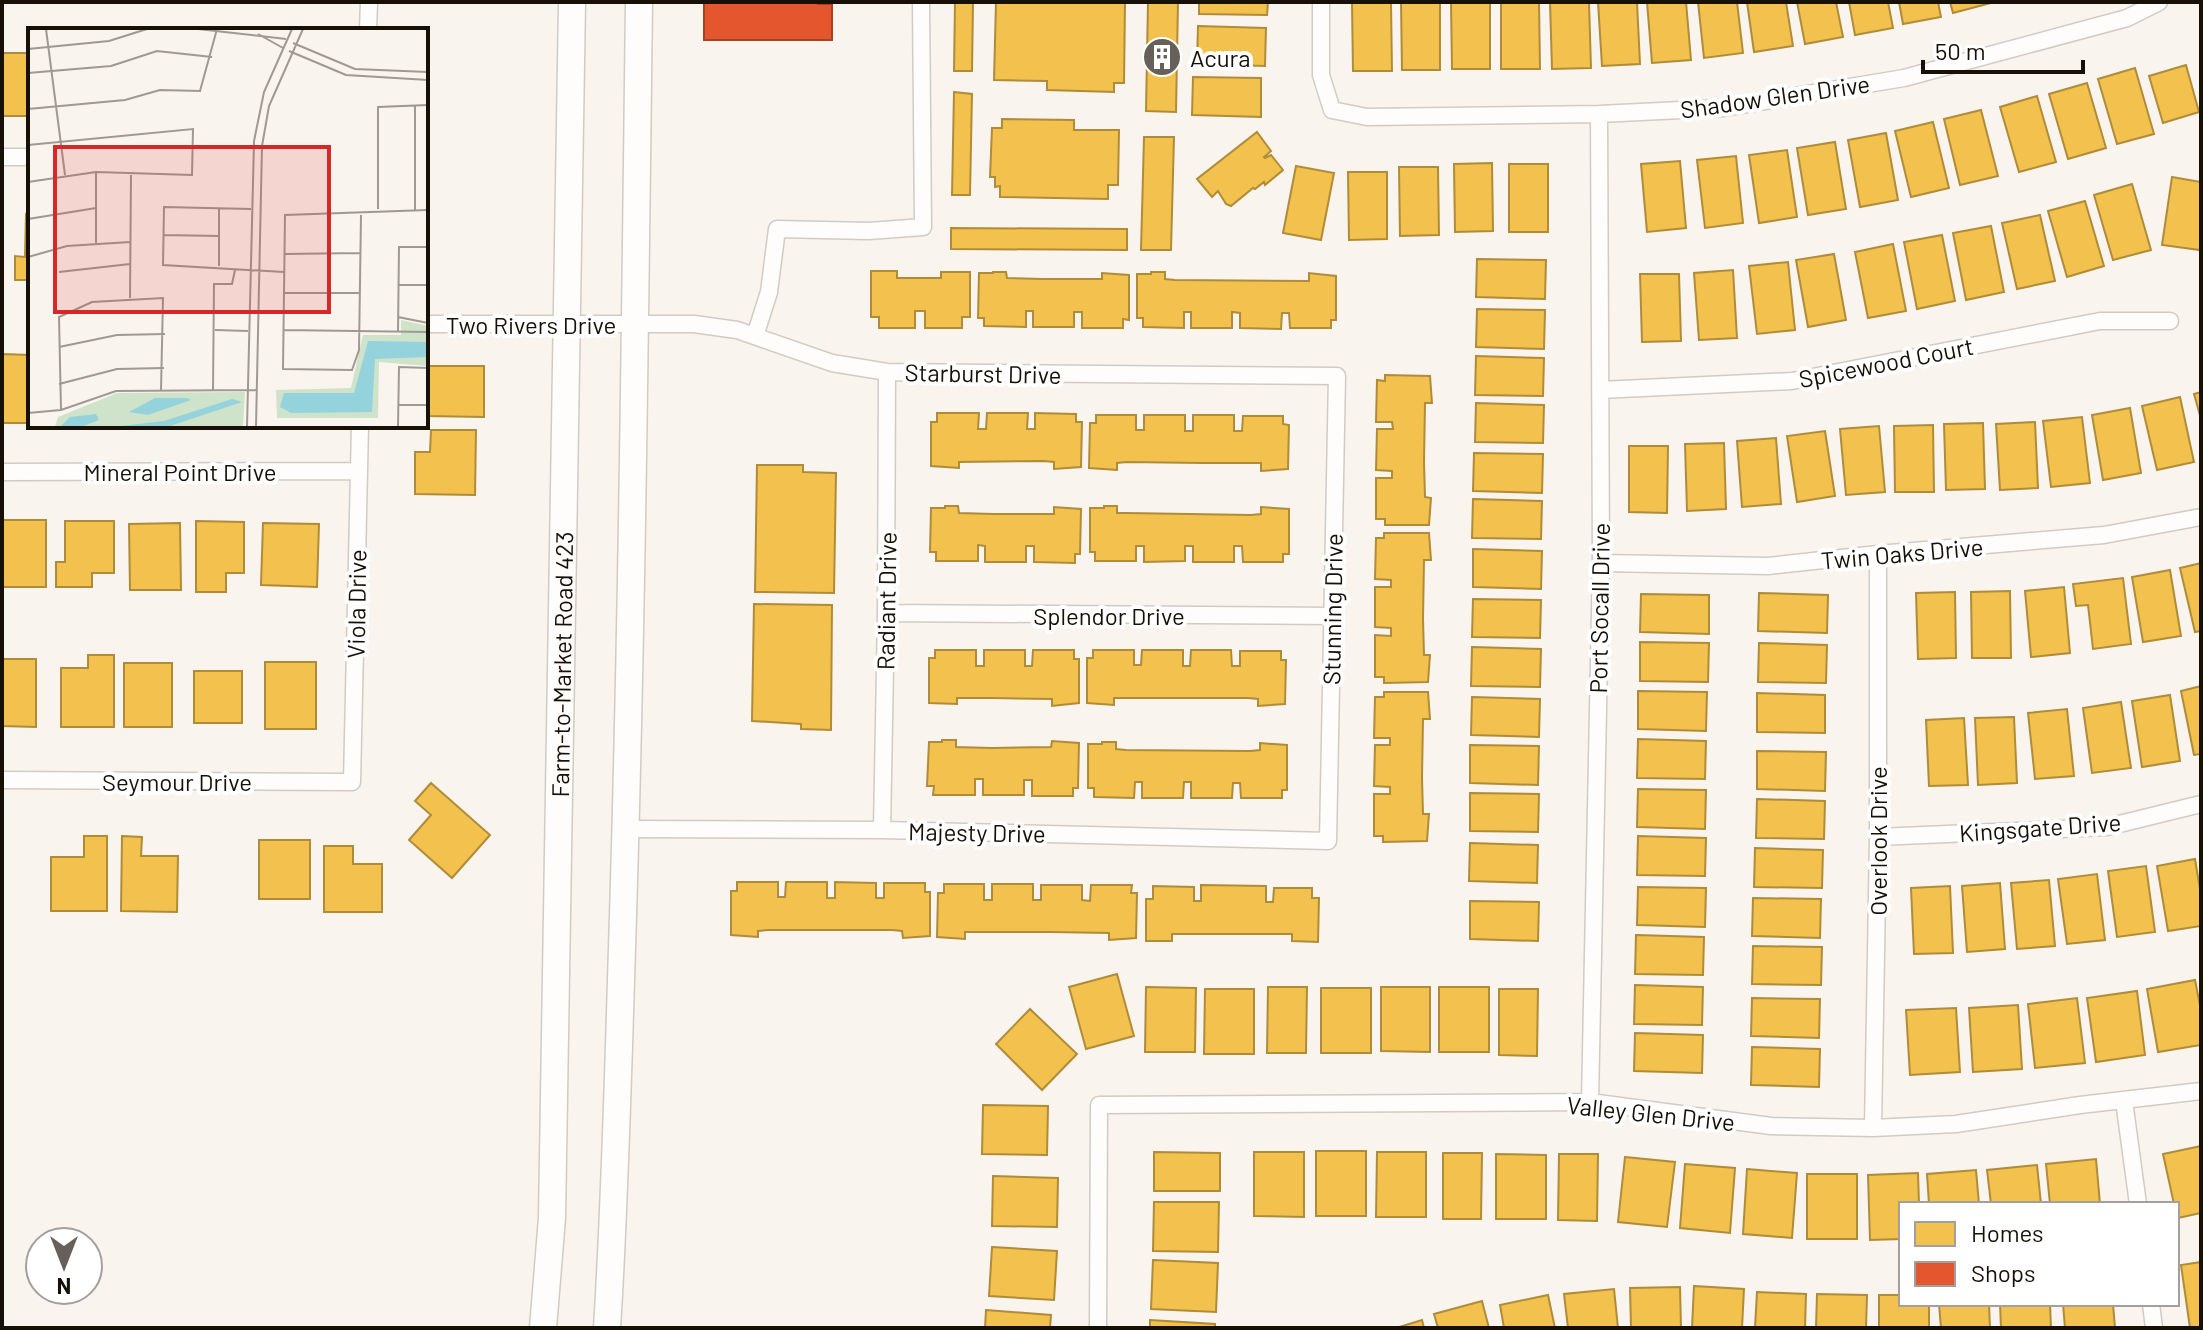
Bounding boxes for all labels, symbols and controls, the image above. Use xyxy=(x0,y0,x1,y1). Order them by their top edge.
scale bar xyxy=(1923,24,2083,74)
inset map xyxy=(28,28,428,428)
building icon: Acura xyxy=(1141,36,1183,78)
text: 50 m xyxy=(1935,36,1986,65)
place label: Acura xyxy=(1190,43,1251,72)
street label: Shadow Glen Drive xyxy=(1678,68,1872,124)
street label: Two Rivers Drive xyxy=(446,310,616,339)
street label: Spicewood Court xyxy=(1796,331,1976,393)
street label: Starburst Drive xyxy=(904,357,1062,389)
street label: Mineral Point Drive xyxy=(83,457,277,486)
street label: Port Socall Drive xyxy=(1583,522,1615,694)
street label: Farm-to-Market Road 423 xyxy=(544,531,578,798)
street label: Twin Oaks Drive xyxy=(1820,531,1984,575)
street label: Radiant Drive xyxy=(870,532,902,670)
street label: Stunning Drive xyxy=(1316,533,1348,685)
street label: Viola Drive xyxy=(341,549,371,659)
street label: Splendor Drive xyxy=(1033,601,1185,630)
street label: Overlook Drive xyxy=(1863,766,1892,916)
street label: Seymour Drive xyxy=(102,767,252,796)
street label: Kingsgate Drive xyxy=(1958,807,2122,847)
street label: Majesty Drive xyxy=(908,816,1046,848)
street label: Valley Glen Drive xyxy=(1566,1090,1736,1136)
legend xyxy=(1899,1202,2179,1306)
text: Homes xyxy=(1971,1218,2044,1247)
north arrow xyxy=(24,1226,104,1306)
text: Shops xyxy=(1971,1258,2036,1287)
text: N xyxy=(57,1274,71,1300)

